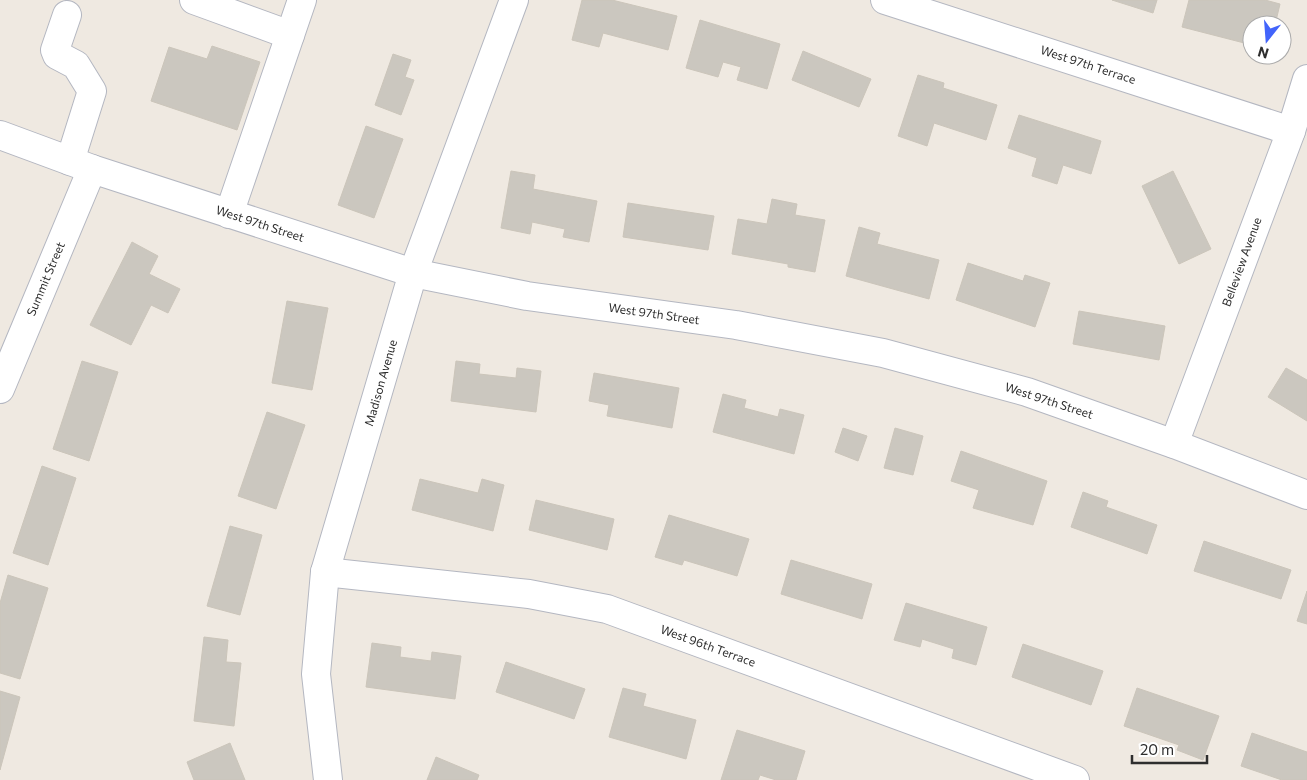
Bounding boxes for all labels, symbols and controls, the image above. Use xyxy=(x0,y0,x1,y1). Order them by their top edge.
north arrow xyxy=(1242,15,1292,65)
street label: West 97th Terrace xyxy=(1039,42,1138,86)
text: N xyxy=(1256,43,1271,63)
street label: West 97th Street xyxy=(214,202,306,244)
street label: Belleview Avenue xyxy=(1218,215,1264,308)
street label: Summit Street xyxy=(23,239,67,318)
street label: West 97th Street xyxy=(608,300,701,326)
street label: Madison Avenue xyxy=(361,338,399,428)
street label: West 97th Street xyxy=(1003,379,1095,421)
street label: West 96th Terrace xyxy=(659,621,758,669)
scale bar xyxy=(1132,732,1207,764)
text: 20 m xyxy=(1140,740,1174,758)

